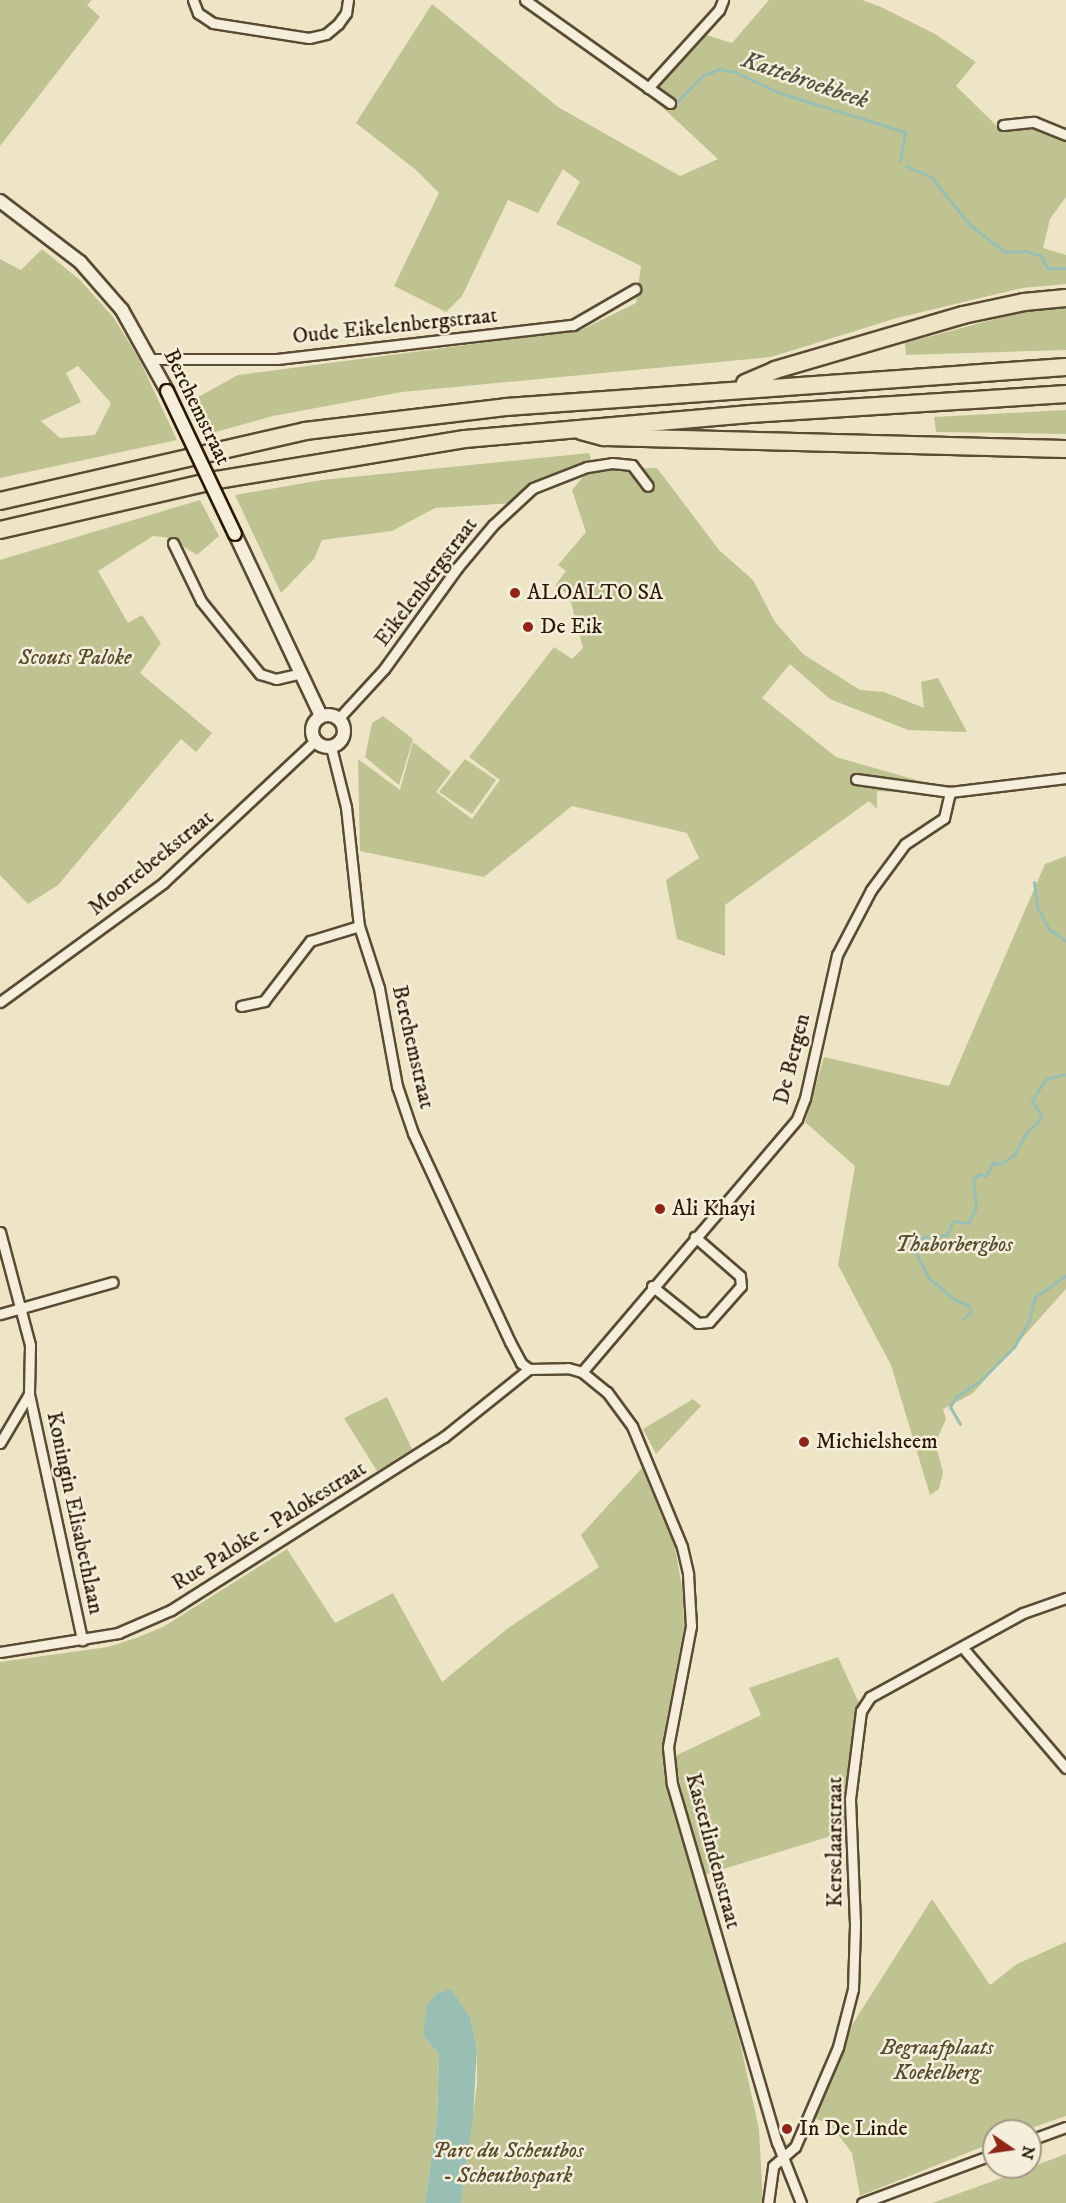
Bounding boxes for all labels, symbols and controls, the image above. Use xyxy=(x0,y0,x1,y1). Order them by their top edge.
water label: Kattebroekbeek xyxy=(738,46,872,116)
street label: Oude Eikelenbergstraat xyxy=(291,302,499,350)
street label: Berchemstraat xyxy=(158,345,236,469)
street label: Eikelenbergstraat xyxy=(369,512,483,652)
place label: ALOALTO SA xyxy=(527,580,663,606)
marker: ALOALTO SA xyxy=(508,586,522,600)
place label: De Eik xyxy=(540,614,602,640)
marker: De Eik xyxy=(521,620,535,634)
park label: Scouts Paloke xyxy=(18,645,132,671)
street label: Moortebeekstraat xyxy=(83,805,219,921)
street label: Berchemstraat xyxy=(386,983,440,1111)
street label: De Bergen xyxy=(768,1011,816,1107)
place label: Ali Khayi xyxy=(672,1196,755,1222)
marker: Ali Khayi xyxy=(653,1202,667,1216)
park label: Thaborbergbos xyxy=(895,1232,1013,1258)
street label: Koningin Elisabethlaan xyxy=(41,1409,109,1617)
place label: Michielsheem xyxy=(816,1429,938,1455)
marker: Michielsheem xyxy=(797,1435,811,1449)
street label: Rue Paloke - Palokestraat xyxy=(167,1455,371,1597)
street label: Kasterlindenstraat xyxy=(680,1770,746,1932)
street label: Kerselaarstraat xyxy=(822,1777,848,1907)
park label: Begraafplaats Koekelberg xyxy=(881,2034,993,2086)
place label: In De Linde xyxy=(799,2116,908,2142)
north arrow xyxy=(982,2119,1042,2179)
marker: In De Linde xyxy=(780,2122,794,2136)
park label: Parc du Scheutbos - Scheutbospark xyxy=(432,2137,584,2188)
text: N xyxy=(1016,2144,1039,2161)

